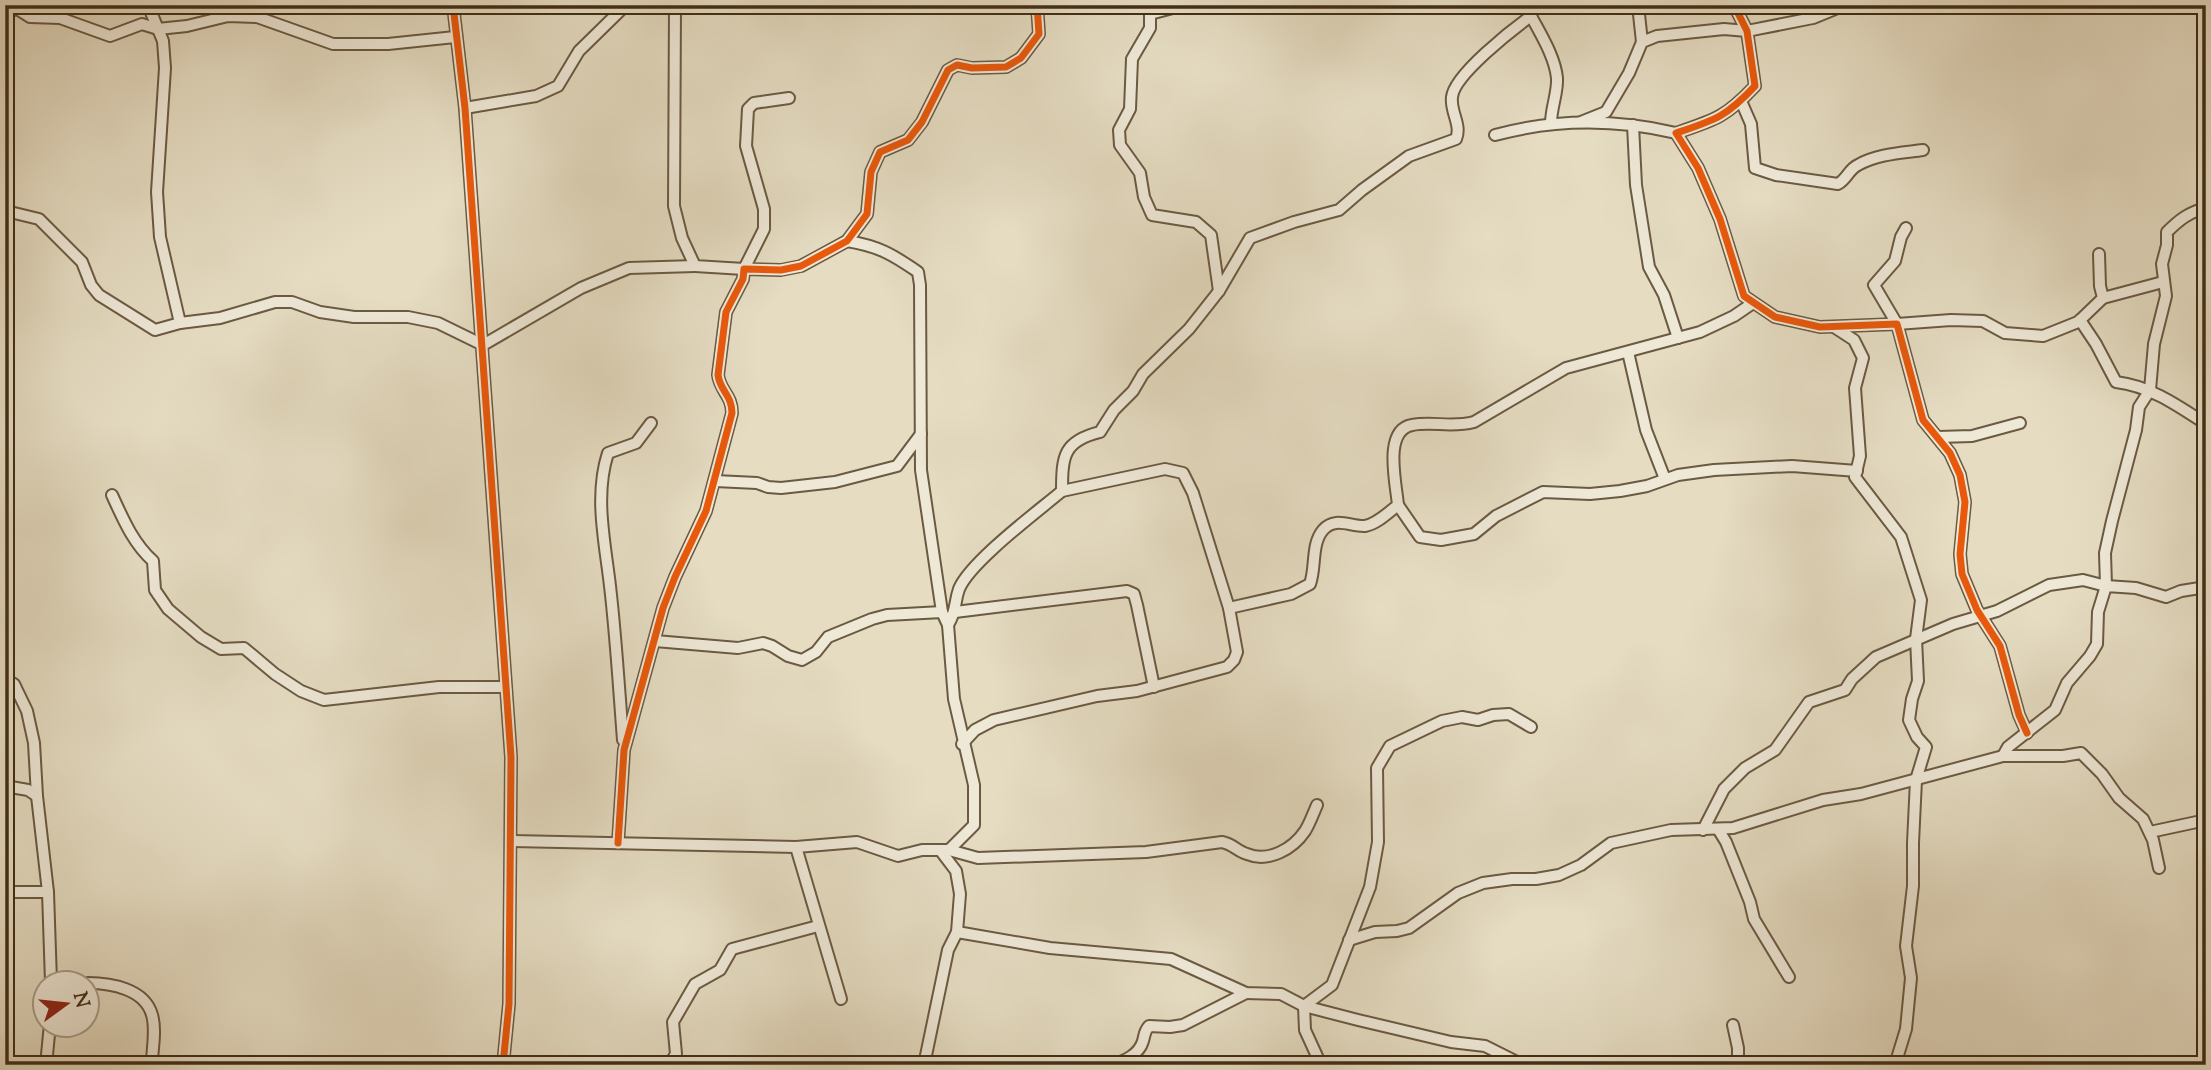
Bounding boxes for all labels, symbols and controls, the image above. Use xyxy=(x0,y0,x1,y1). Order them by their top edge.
north arrow xyxy=(32,968,102,1038)
text: N xyxy=(65,989,95,1011)

